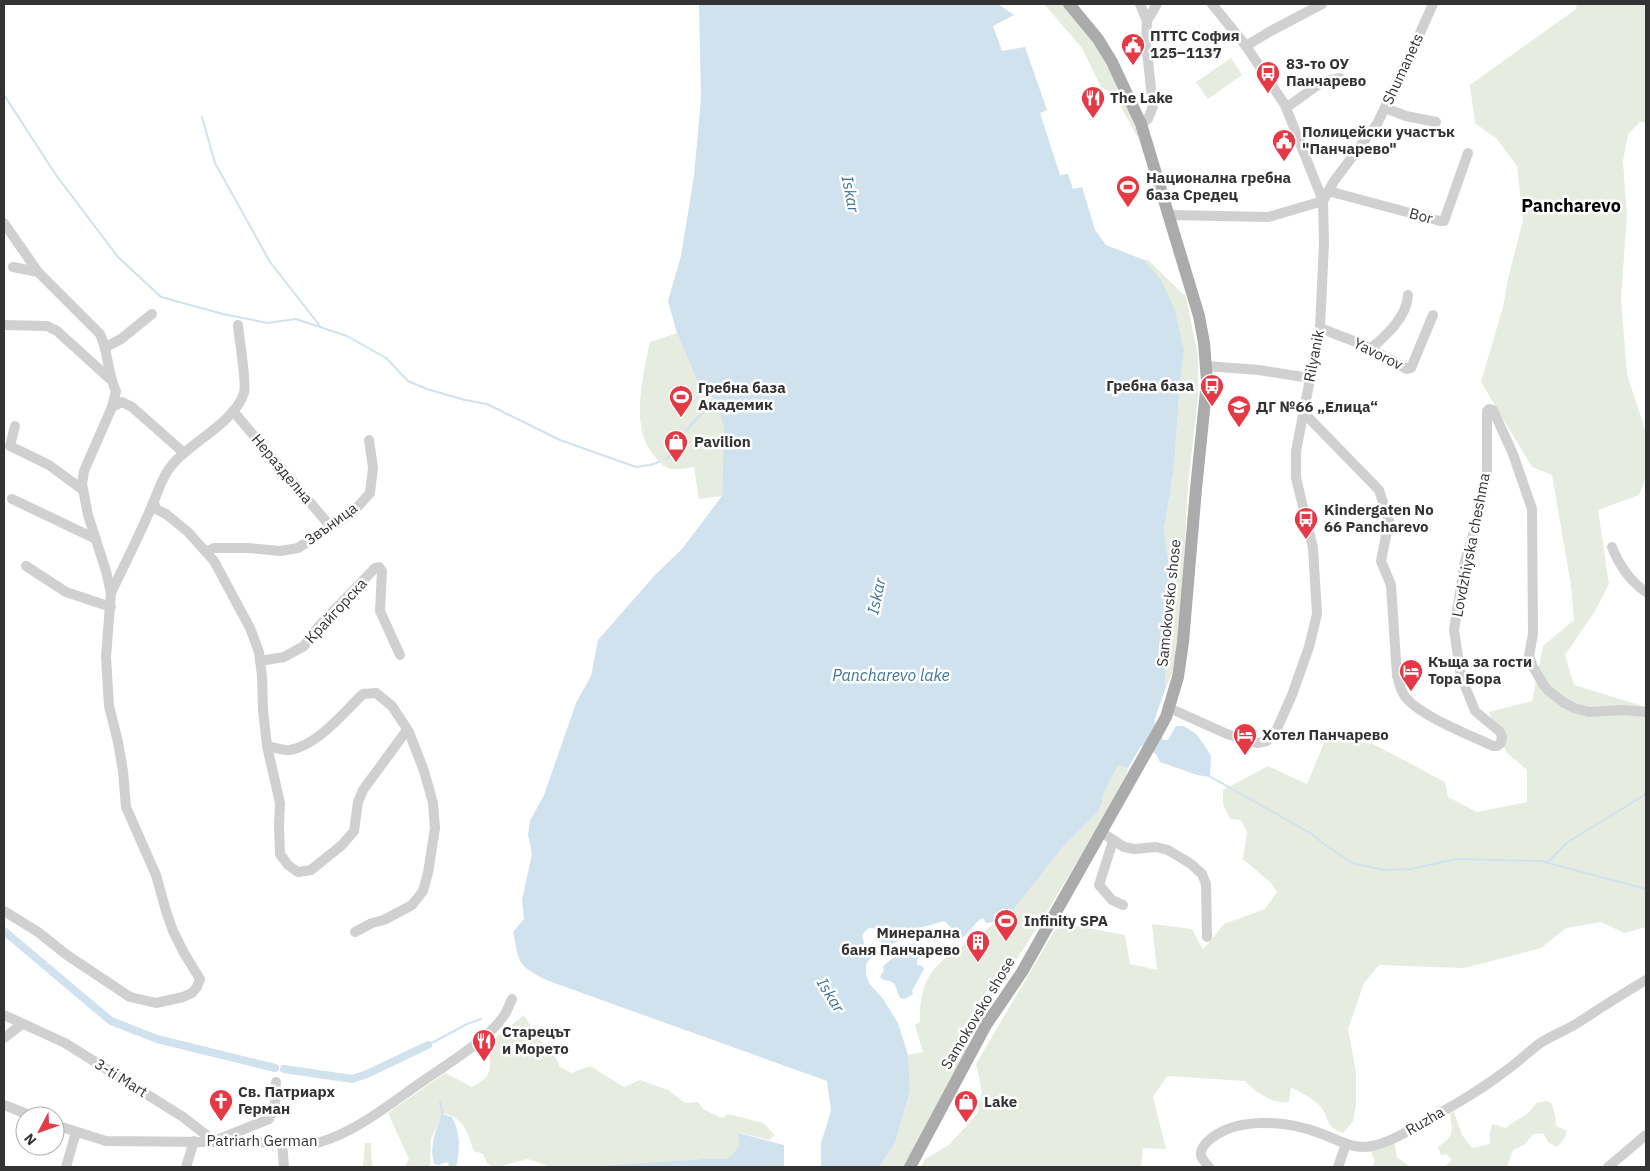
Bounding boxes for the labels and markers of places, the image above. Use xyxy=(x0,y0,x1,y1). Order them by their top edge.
place label: ПТТС София 125–1137 xyxy=(1150,26,1239,62)
public building icon: ПТТС София 125–1137 xyxy=(1120,32,1146,66)
place label: 83-то ОУ Панчарево xyxy=(1286,54,1366,90)
bus stop icon: 83-то ОУ Панчарево xyxy=(1255,60,1281,94)
restaurant icon: The Lake xyxy=(1080,85,1106,119)
place label: The Lake xyxy=(1110,88,1173,107)
place label: Полицейски участък "Панчарево" xyxy=(1302,122,1455,158)
public building icon: Полицейски участък "Панчарево" xyxy=(1271,128,1297,162)
place label: Национална гребна база Средец xyxy=(1146,168,1292,204)
sports icon: Национална гребна база Средец xyxy=(1115,174,1141,208)
bus stop icon: Гребна база xyxy=(1199,373,1225,407)
place label: Гребна база xyxy=(1106,376,1194,395)
place label: Гребна база Академик xyxy=(698,378,786,414)
sports icon: Гребна база Академик xyxy=(668,384,694,418)
school or university icon: ДГ №66 „Елица“ xyxy=(1226,394,1252,428)
place label: ДГ №66 „Елица“ xyxy=(1256,397,1378,416)
shop icon: Pavilion xyxy=(663,429,689,463)
place label: Pavilion xyxy=(694,432,751,451)
place label: Kindergaten No 66 Pancharevo xyxy=(1324,500,1434,536)
bus stop icon: Kindergaten No 66 Pancharevo xyxy=(1293,506,1319,540)
place label: Къща за гости Тора Бора xyxy=(1428,652,1532,688)
hotel icon: Къща за гости Тора Бора xyxy=(1398,658,1424,692)
hotel icon: Хотел Панчарево xyxy=(1232,722,1258,756)
place label: Хотел Панчарево xyxy=(1262,725,1389,744)
sports icon: Infinity SPA xyxy=(993,908,1019,942)
place label: Infinity SPA xyxy=(1024,911,1108,930)
place label: Минерална баня Панчарево xyxy=(841,923,960,959)
building icon: Минерална баня Панчарево xyxy=(965,929,991,963)
place label: Старецът и Морето xyxy=(502,1022,571,1058)
restaurant icon: Старецът и Морето xyxy=(471,1028,497,1062)
place label: Св. Патриарх Герман xyxy=(238,1082,335,1118)
church icon: Св. Патриарх Герман xyxy=(208,1088,234,1122)
shop icon: Lake xyxy=(953,1089,979,1123)
place label: Lake xyxy=(984,1092,1017,1111)

